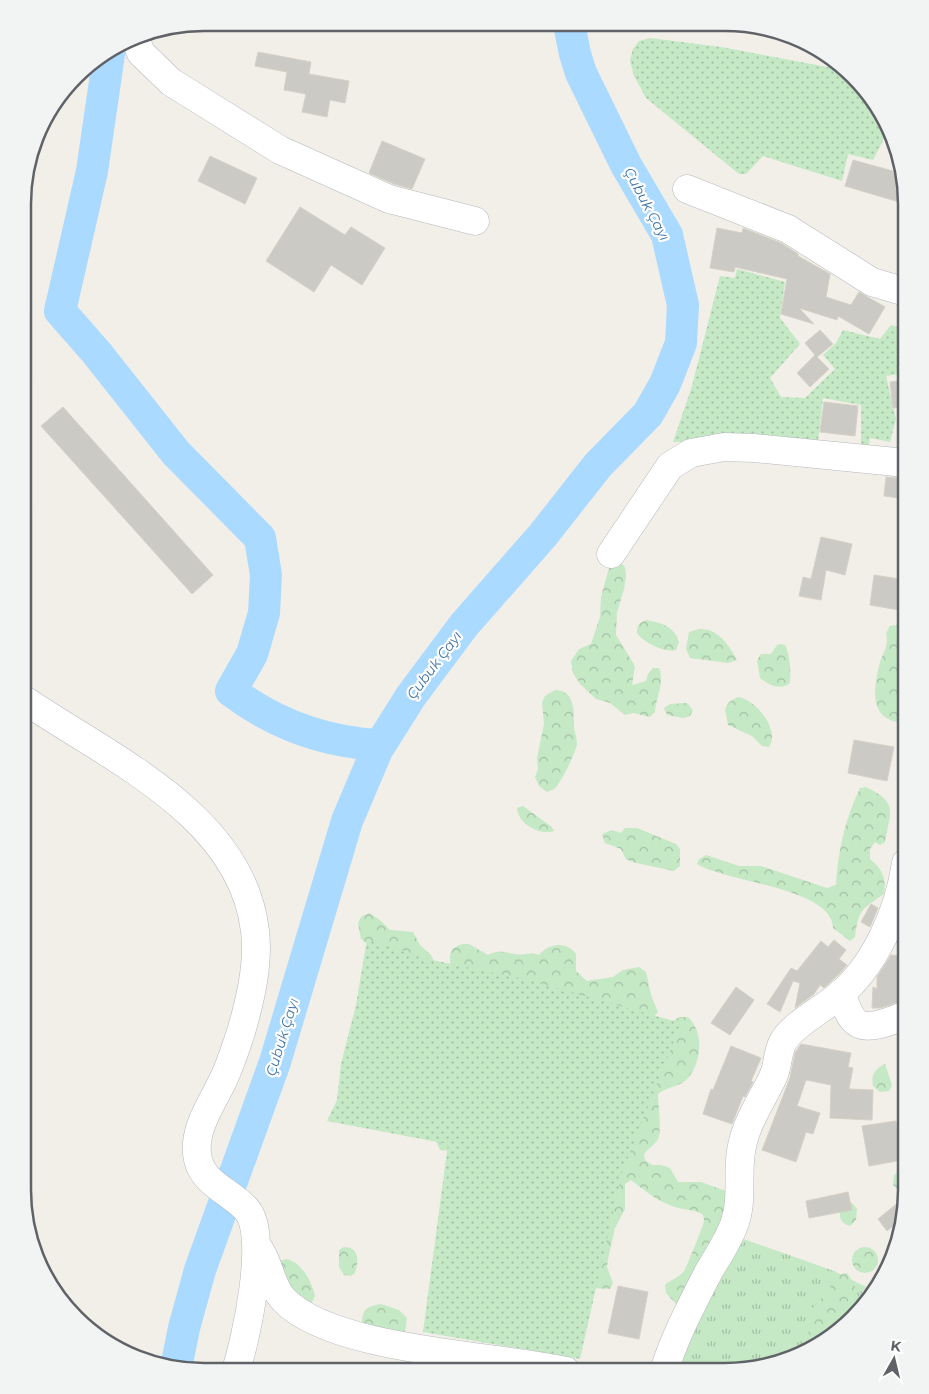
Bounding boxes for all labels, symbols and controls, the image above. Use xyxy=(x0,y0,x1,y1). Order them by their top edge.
water label: Çubuk Çayı xyxy=(620,164,674,244)
water label: Çubuk Çayı xyxy=(403,627,466,703)
water label: Çubuk Çayı xyxy=(262,996,302,1078)
north arrow xyxy=(869,1334,919,1384)
text: K xyxy=(889,1336,903,1356)

